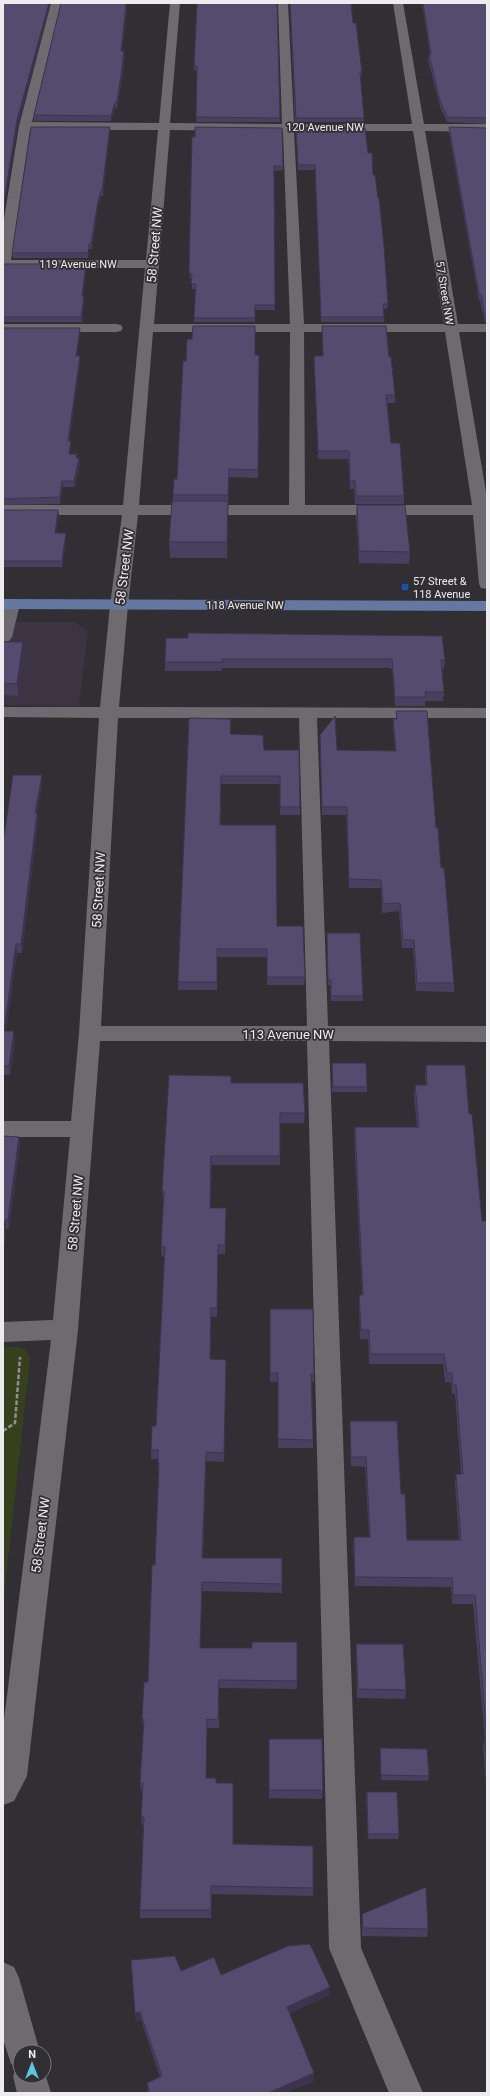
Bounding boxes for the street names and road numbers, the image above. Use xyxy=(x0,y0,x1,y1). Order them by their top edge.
street label: 120 Avenue NW xyxy=(286,121,364,134)
street label: 58 Street NW xyxy=(144,206,165,284)
street label: 119 Avenue NW xyxy=(39,258,117,271)
street label: 57 Street NW xyxy=(433,260,456,326)
street label: 58 Street NW xyxy=(112,528,137,606)
street label: 118 Avenue NW xyxy=(206,599,284,612)
street label: 58 Street NW xyxy=(89,851,108,928)
street label: 113 Avenue NW xyxy=(242,1027,334,1042)
street label: 58 Street NW xyxy=(65,1174,86,1252)
street label: 58 Street NW xyxy=(28,1496,53,1574)

